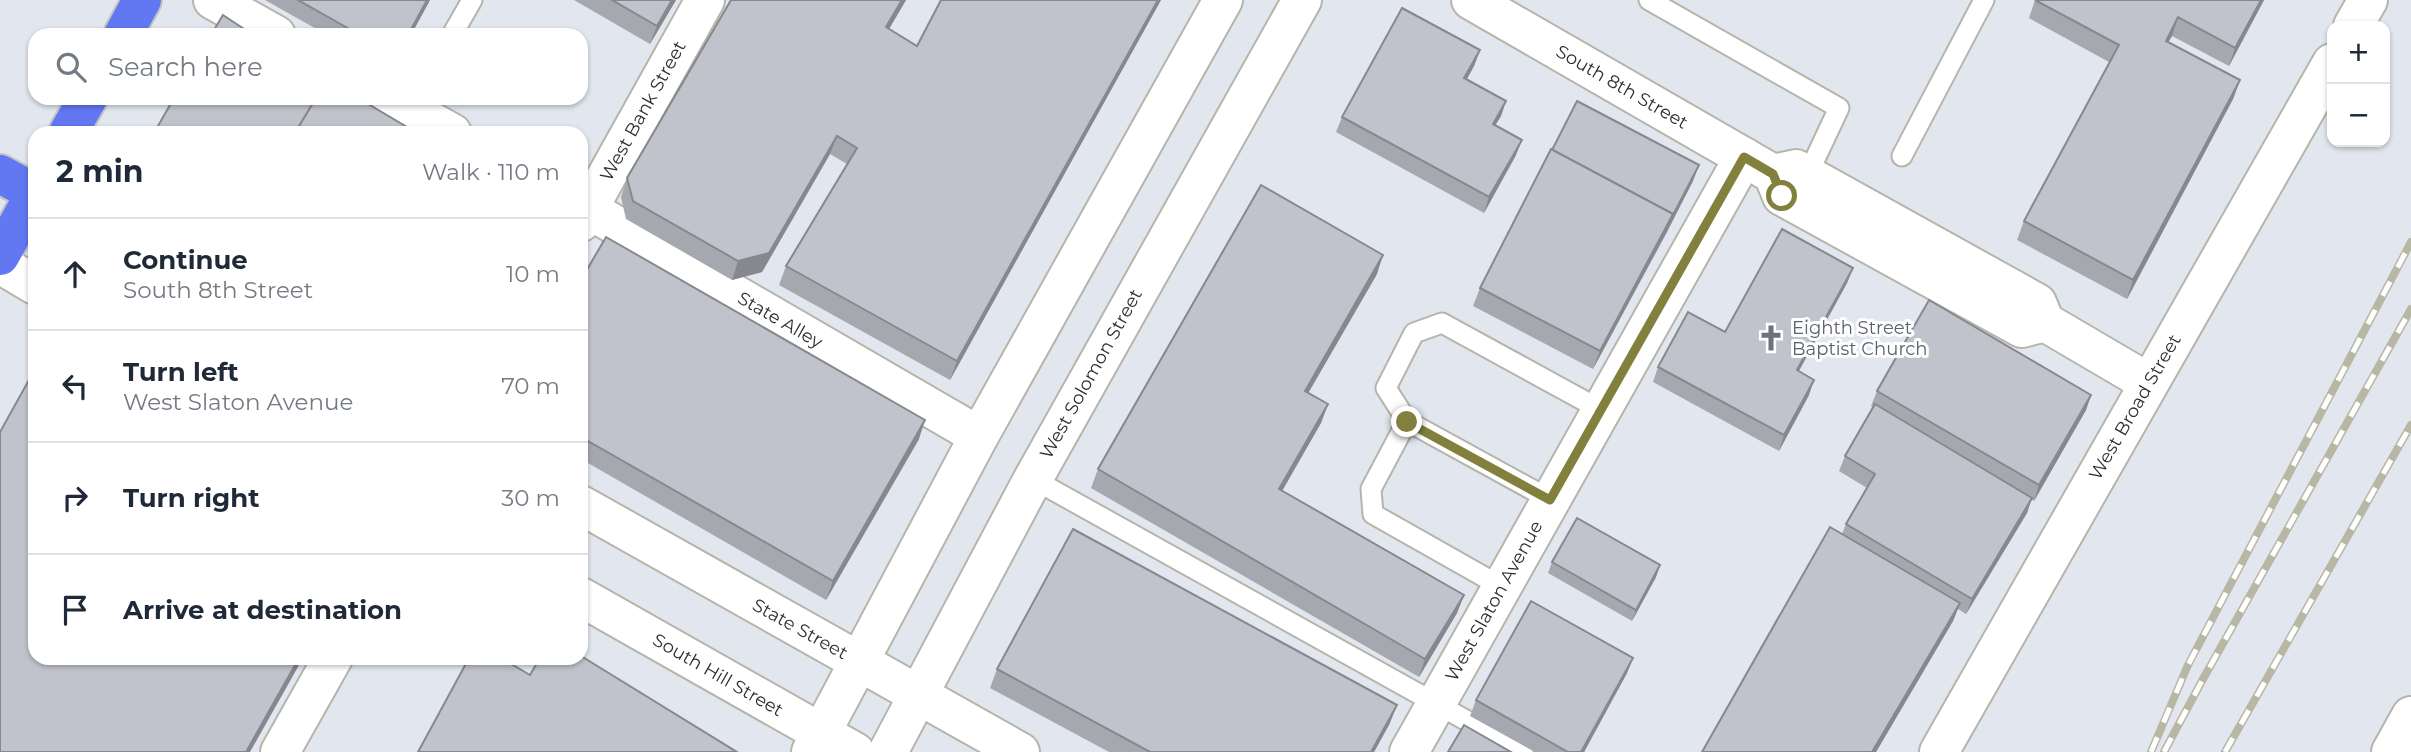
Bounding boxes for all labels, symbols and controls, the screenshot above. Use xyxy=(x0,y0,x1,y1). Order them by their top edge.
map controls xyxy=(2327,21,2390,147)
button: + xyxy=(2327,21,2390,84)
search box xyxy=(28,28,588,105)
street label: West Bank Street xyxy=(595,37,691,185)
street label: South 8th Street xyxy=(1552,40,1692,134)
icon: search xyxy=(52,48,90,86)
text: Search here xyxy=(108,51,263,83)
button: − xyxy=(2327,84,2390,147)
text: 2 min xyxy=(56,153,143,190)
text: Walk · 110 m xyxy=(422,158,560,186)
route start xyxy=(1766,180,1797,211)
text: Continue xyxy=(123,244,248,276)
icon: ahead xyxy=(56,255,94,293)
text: 10 m xyxy=(506,260,560,288)
text: South 8th Street xyxy=(123,276,313,304)
street label: West Solomon Street xyxy=(1035,285,1147,463)
street label: State Alley xyxy=(734,287,827,353)
place label: Eighth Street Baptist Church xyxy=(1792,317,1928,360)
church icon: Eighth Street Baptist Church xyxy=(1756,323,1786,353)
street label: West Broad Street xyxy=(2084,330,2186,484)
text: Turn left xyxy=(123,356,239,388)
icon: left xyxy=(56,367,94,405)
text: 70 m xyxy=(501,372,560,400)
text: West Slaton Avenue xyxy=(123,388,353,416)
route end xyxy=(1391,406,1422,437)
icon: right xyxy=(56,479,94,517)
text: Turn right xyxy=(123,482,259,514)
text: 30 m xyxy=(501,484,560,512)
street label: West Slaton Avenue xyxy=(1441,517,1547,685)
icon: arrive xyxy=(56,591,94,629)
text: Arrive at destination xyxy=(123,594,402,626)
street label: State Street xyxy=(748,594,852,664)
street label: South Hill Street xyxy=(649,629,787,721)

